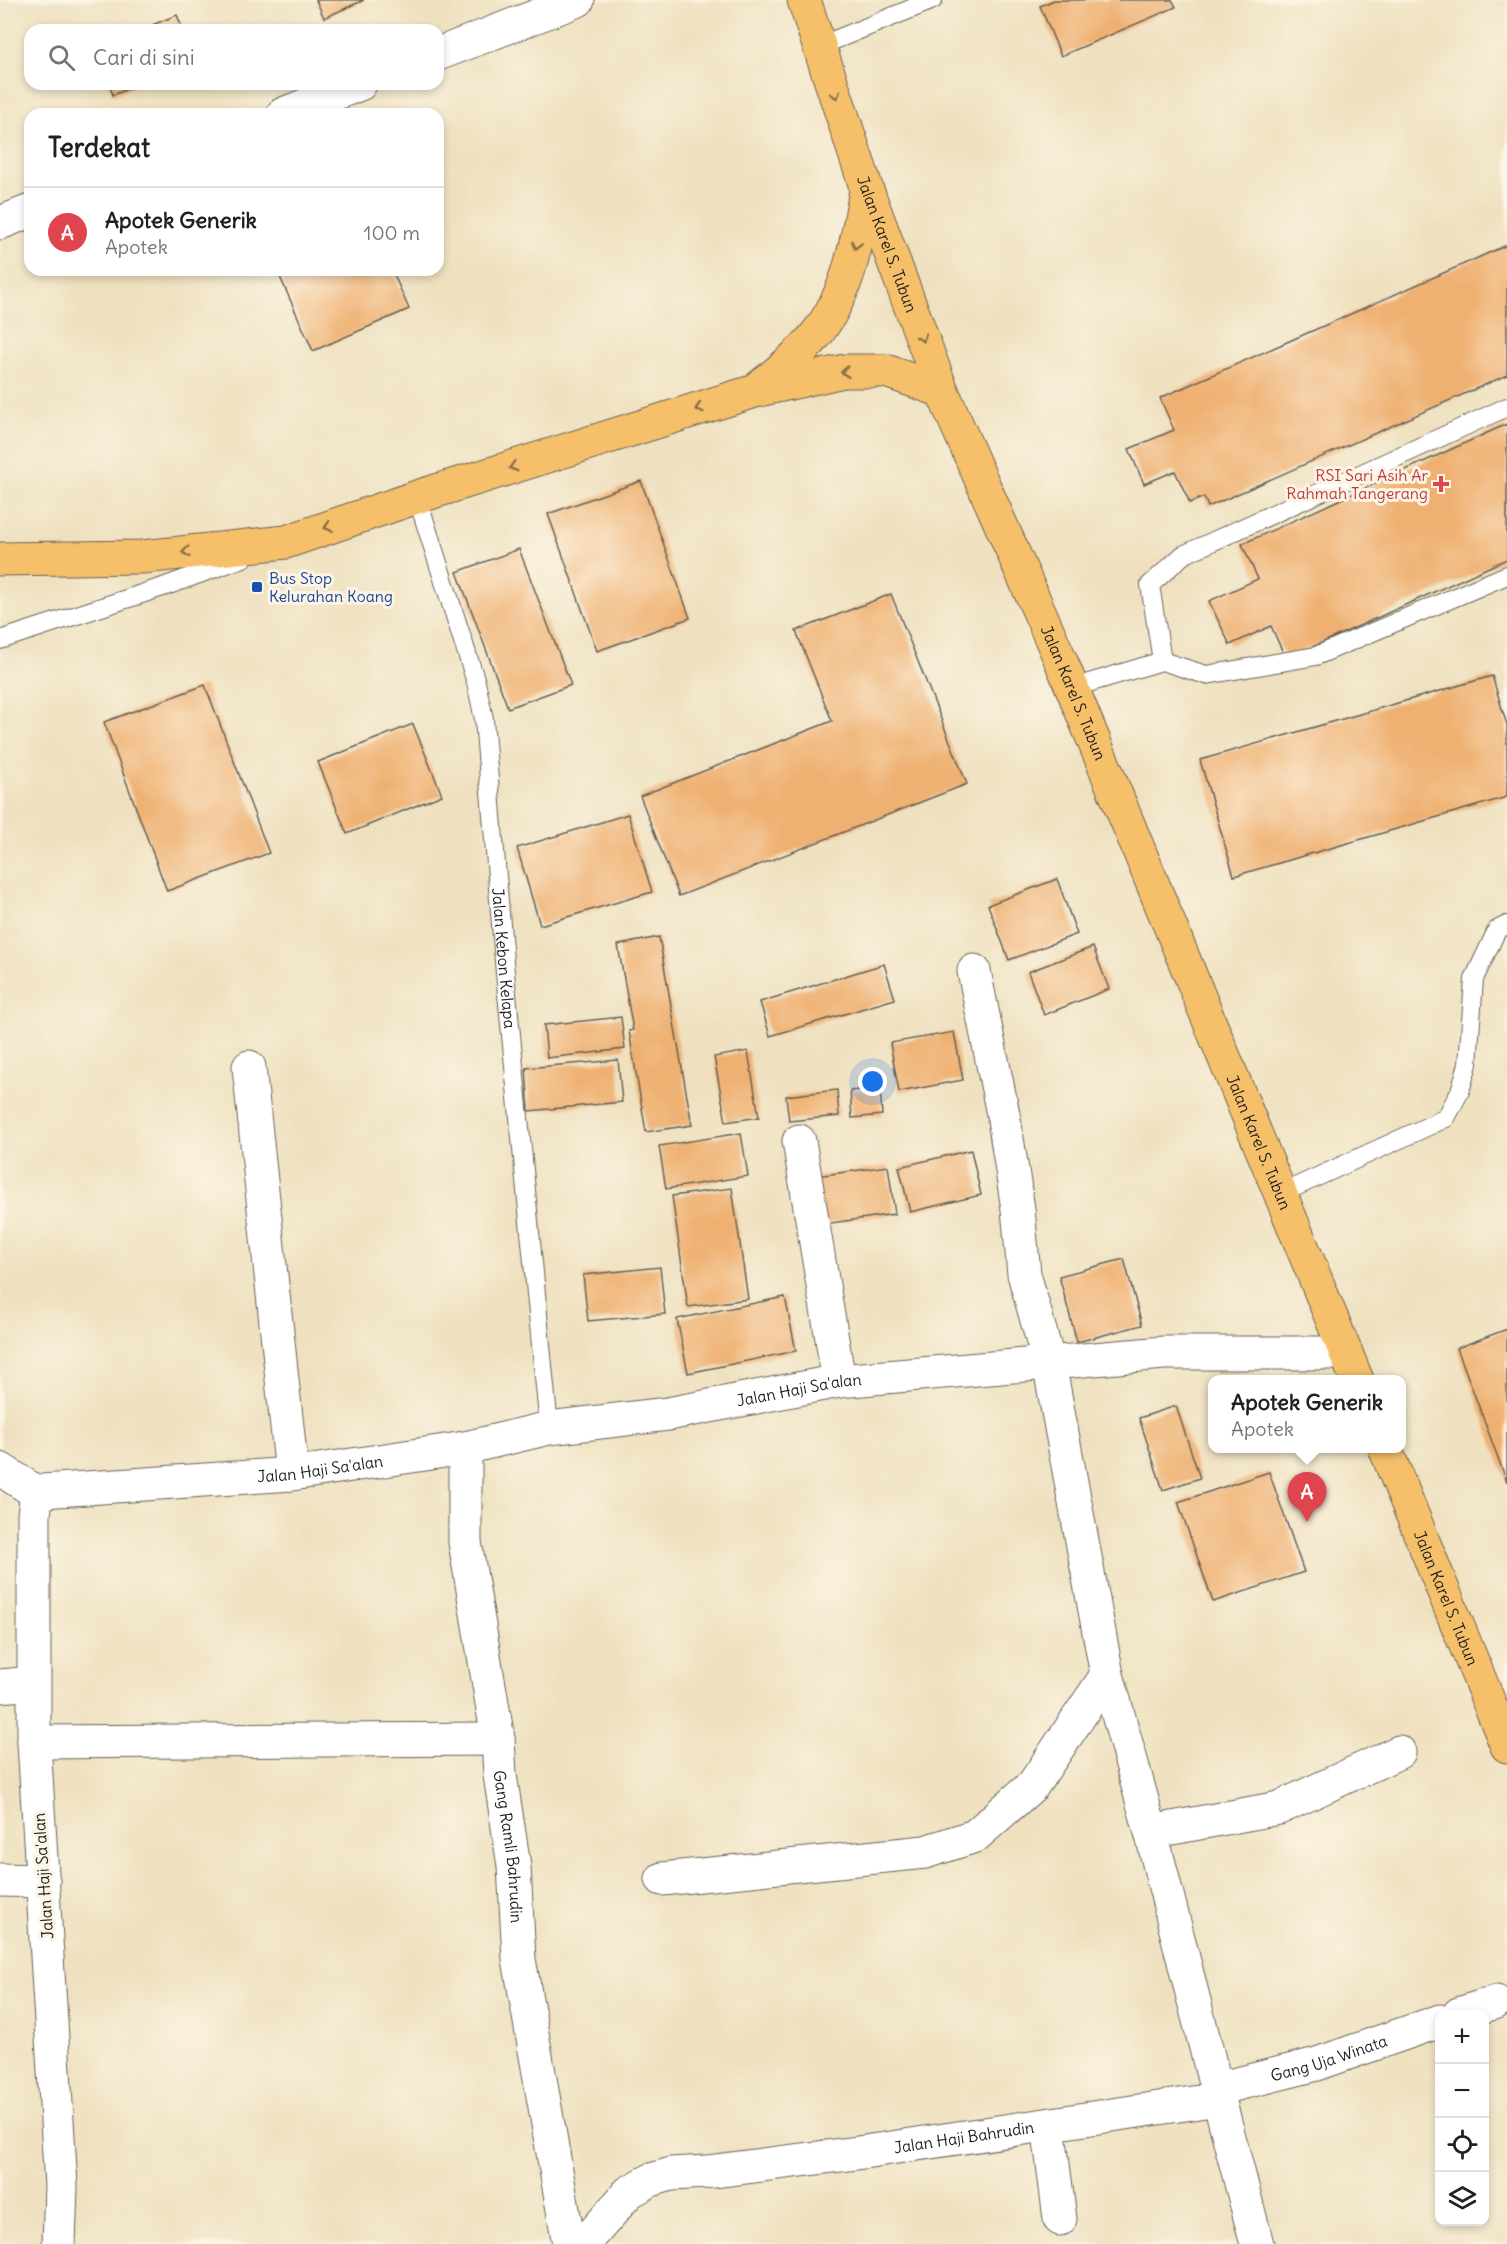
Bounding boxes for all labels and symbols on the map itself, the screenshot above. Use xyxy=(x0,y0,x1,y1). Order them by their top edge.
one-way arrow xyxy=(829,89,841,100)
street label: Jalan Karel S. Tubun xyxy=(853,173,922,315)
one-way arrow xyxy=(850,240,863,250)
one-way arrow xyxy=(915,332,927,343)
one-way arrow xyxy=(841,365,850,378)
one-way arrow xyxy=(694,401,705,413)
one-way arrow xyxy=(508,460,519,472)
place label: RSI Sari Asih Ar Rahmah Tangerang xyxy=(1286,465,1428,503)
marker: RSI Sari Asih Ar Rahmah Tangerang xyxy=(1432,475,1450,493)
one-way arrow xyxy=(323,520,334,533)
one-way arrow xyxy=(182,545,191,558)
place label: Bus Stop Kelurahan Koang xyxy=(269,568,393,606)
marker: Bus Stop Kelurahan Koang xyxy=(250,580,264,594)
street label: Jalan Karel S. Tubun xyxy=(1037,622,1111,763)
street label: Jalan Kebon Kelapa xyxy=(488,887,520,1029)
your location xyxy=(858,1067,887,1096)
street label: Jalan Karel S. Tubun xyxy=(1222,1072,1296,1213)
street label: Jalan Haji Sa'alan xyxy=(735,1369,862,1411)
street label: Jalan Haji Sa'alan xyxy=(257,1450,384,1486)
pin: A xyxy=(1288,1472,1326,1522)
street label: Jalan Karel S. Tubun xyxy=(1410,1527,1483,1668)
street label: Gang Ramli Bahrudin xyxy=(489,1769,527,1924)
street label: Jalan Haji Sa'alan xyxy=(29,1812,57,1940)
street label: Gang Uja Winata xyxy=(1268,2030,1390,2085)
street label: Jalan Haji Bahrudin xyxy=(892,2117,1035,2157)

